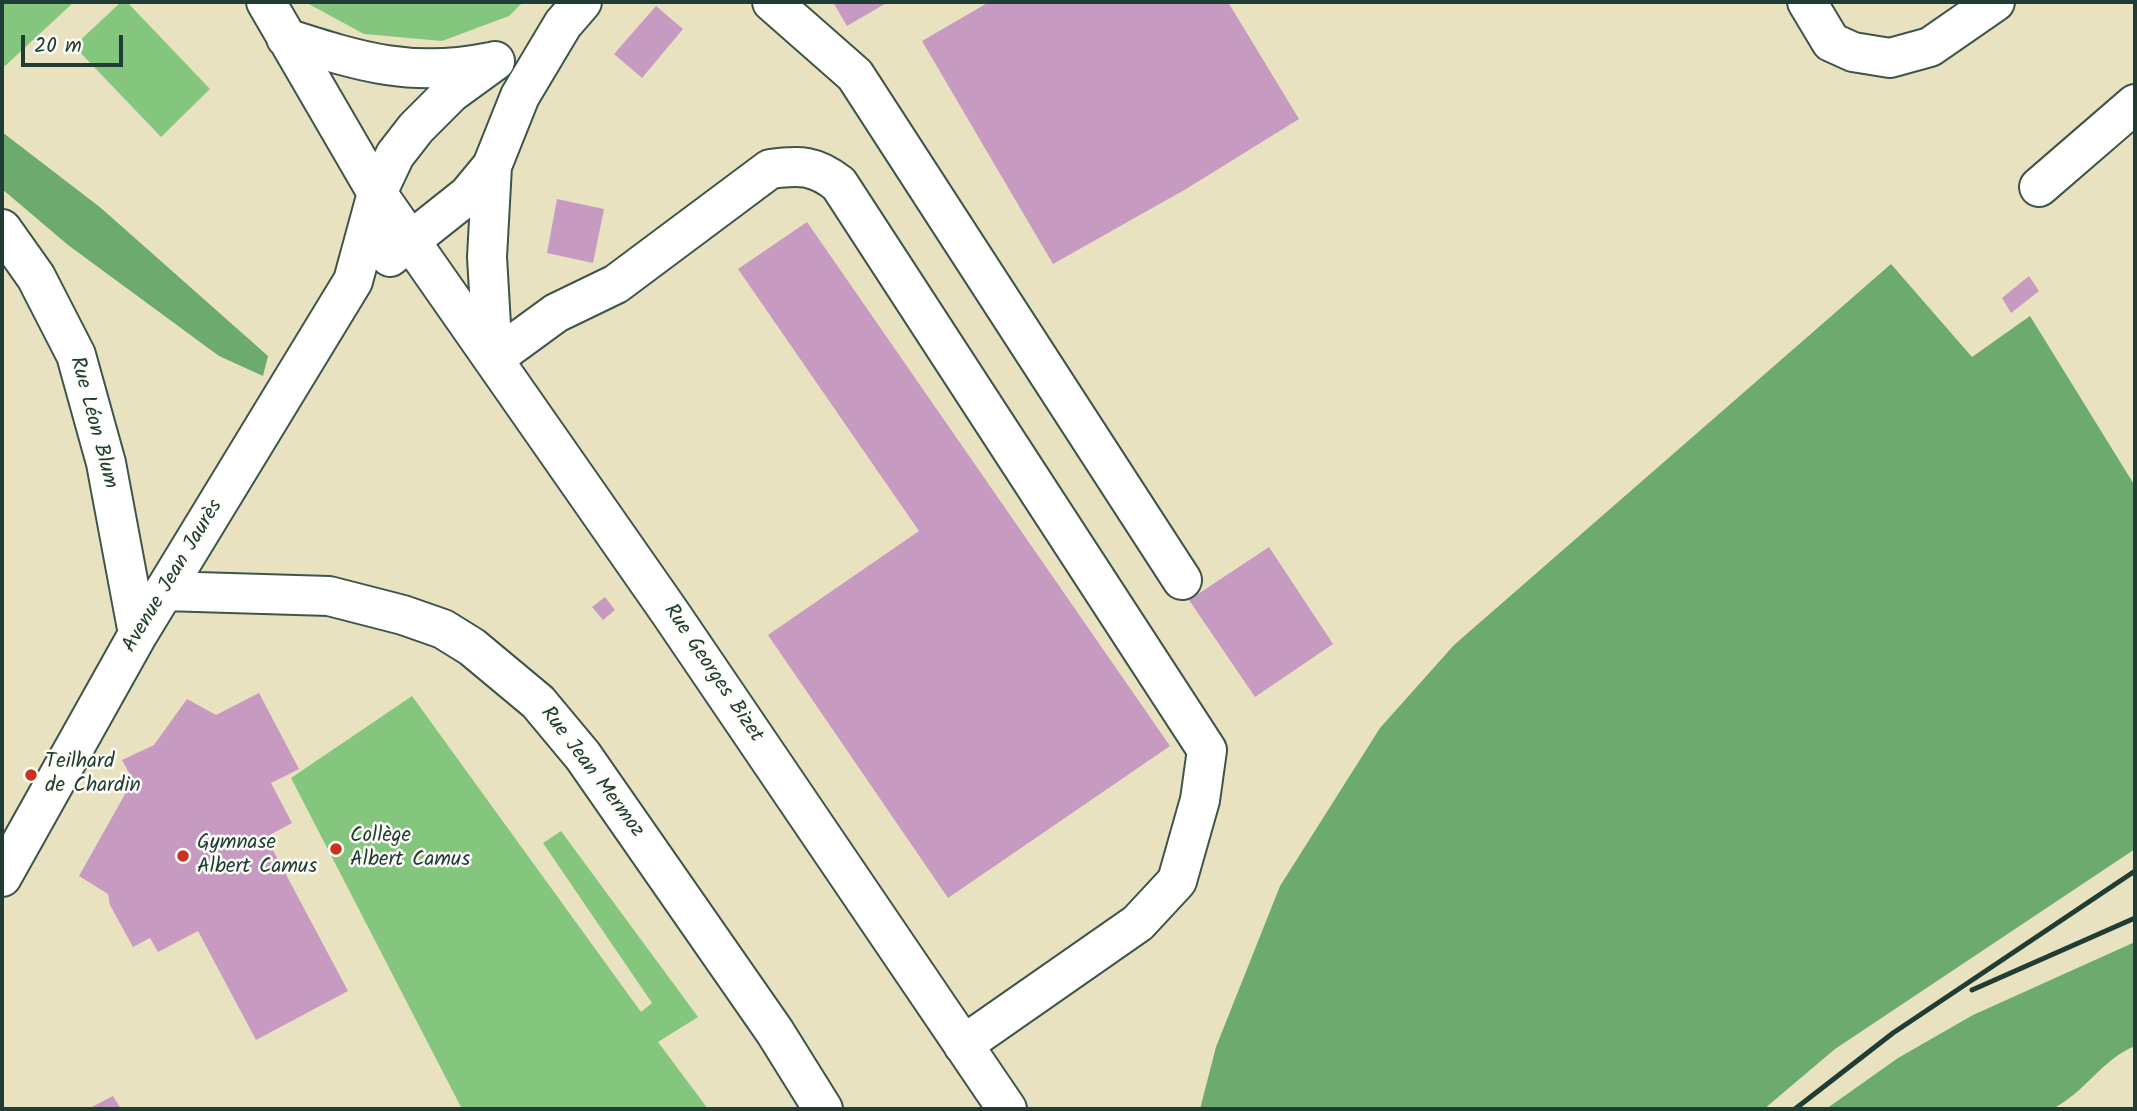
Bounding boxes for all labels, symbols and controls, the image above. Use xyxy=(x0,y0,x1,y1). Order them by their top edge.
scale bar xyxy=(24,21,126,65)
text: 20 m xyxy=(34,30,82,63)
street label: Rue Léon Blum xyxy=(62,354,122,492)
street label: Avenue Jean Jaurès xyxy=(118,496,230,658)
street label: Rue Georges Bizet xyxy=(657,600,767,748)
street label: Rue Jean Mermoz xyxy=(534,703,648,843)
place label: Teilhard de Chardin xyxy=(45,750,141,800)
marker: Teilhard de Chardin xyxy=(23,767,39,783)
place label: Collège Albert Camus xyxy=(350,824,470,874)
place label: Gymnase Albert Camus xyxy=(197,831,317,881)
marker: Collège Albert Camus xyxy=(328,841,344,857)
marker: Gymnase Albert Camus xyxy=(175,848,191,864)

